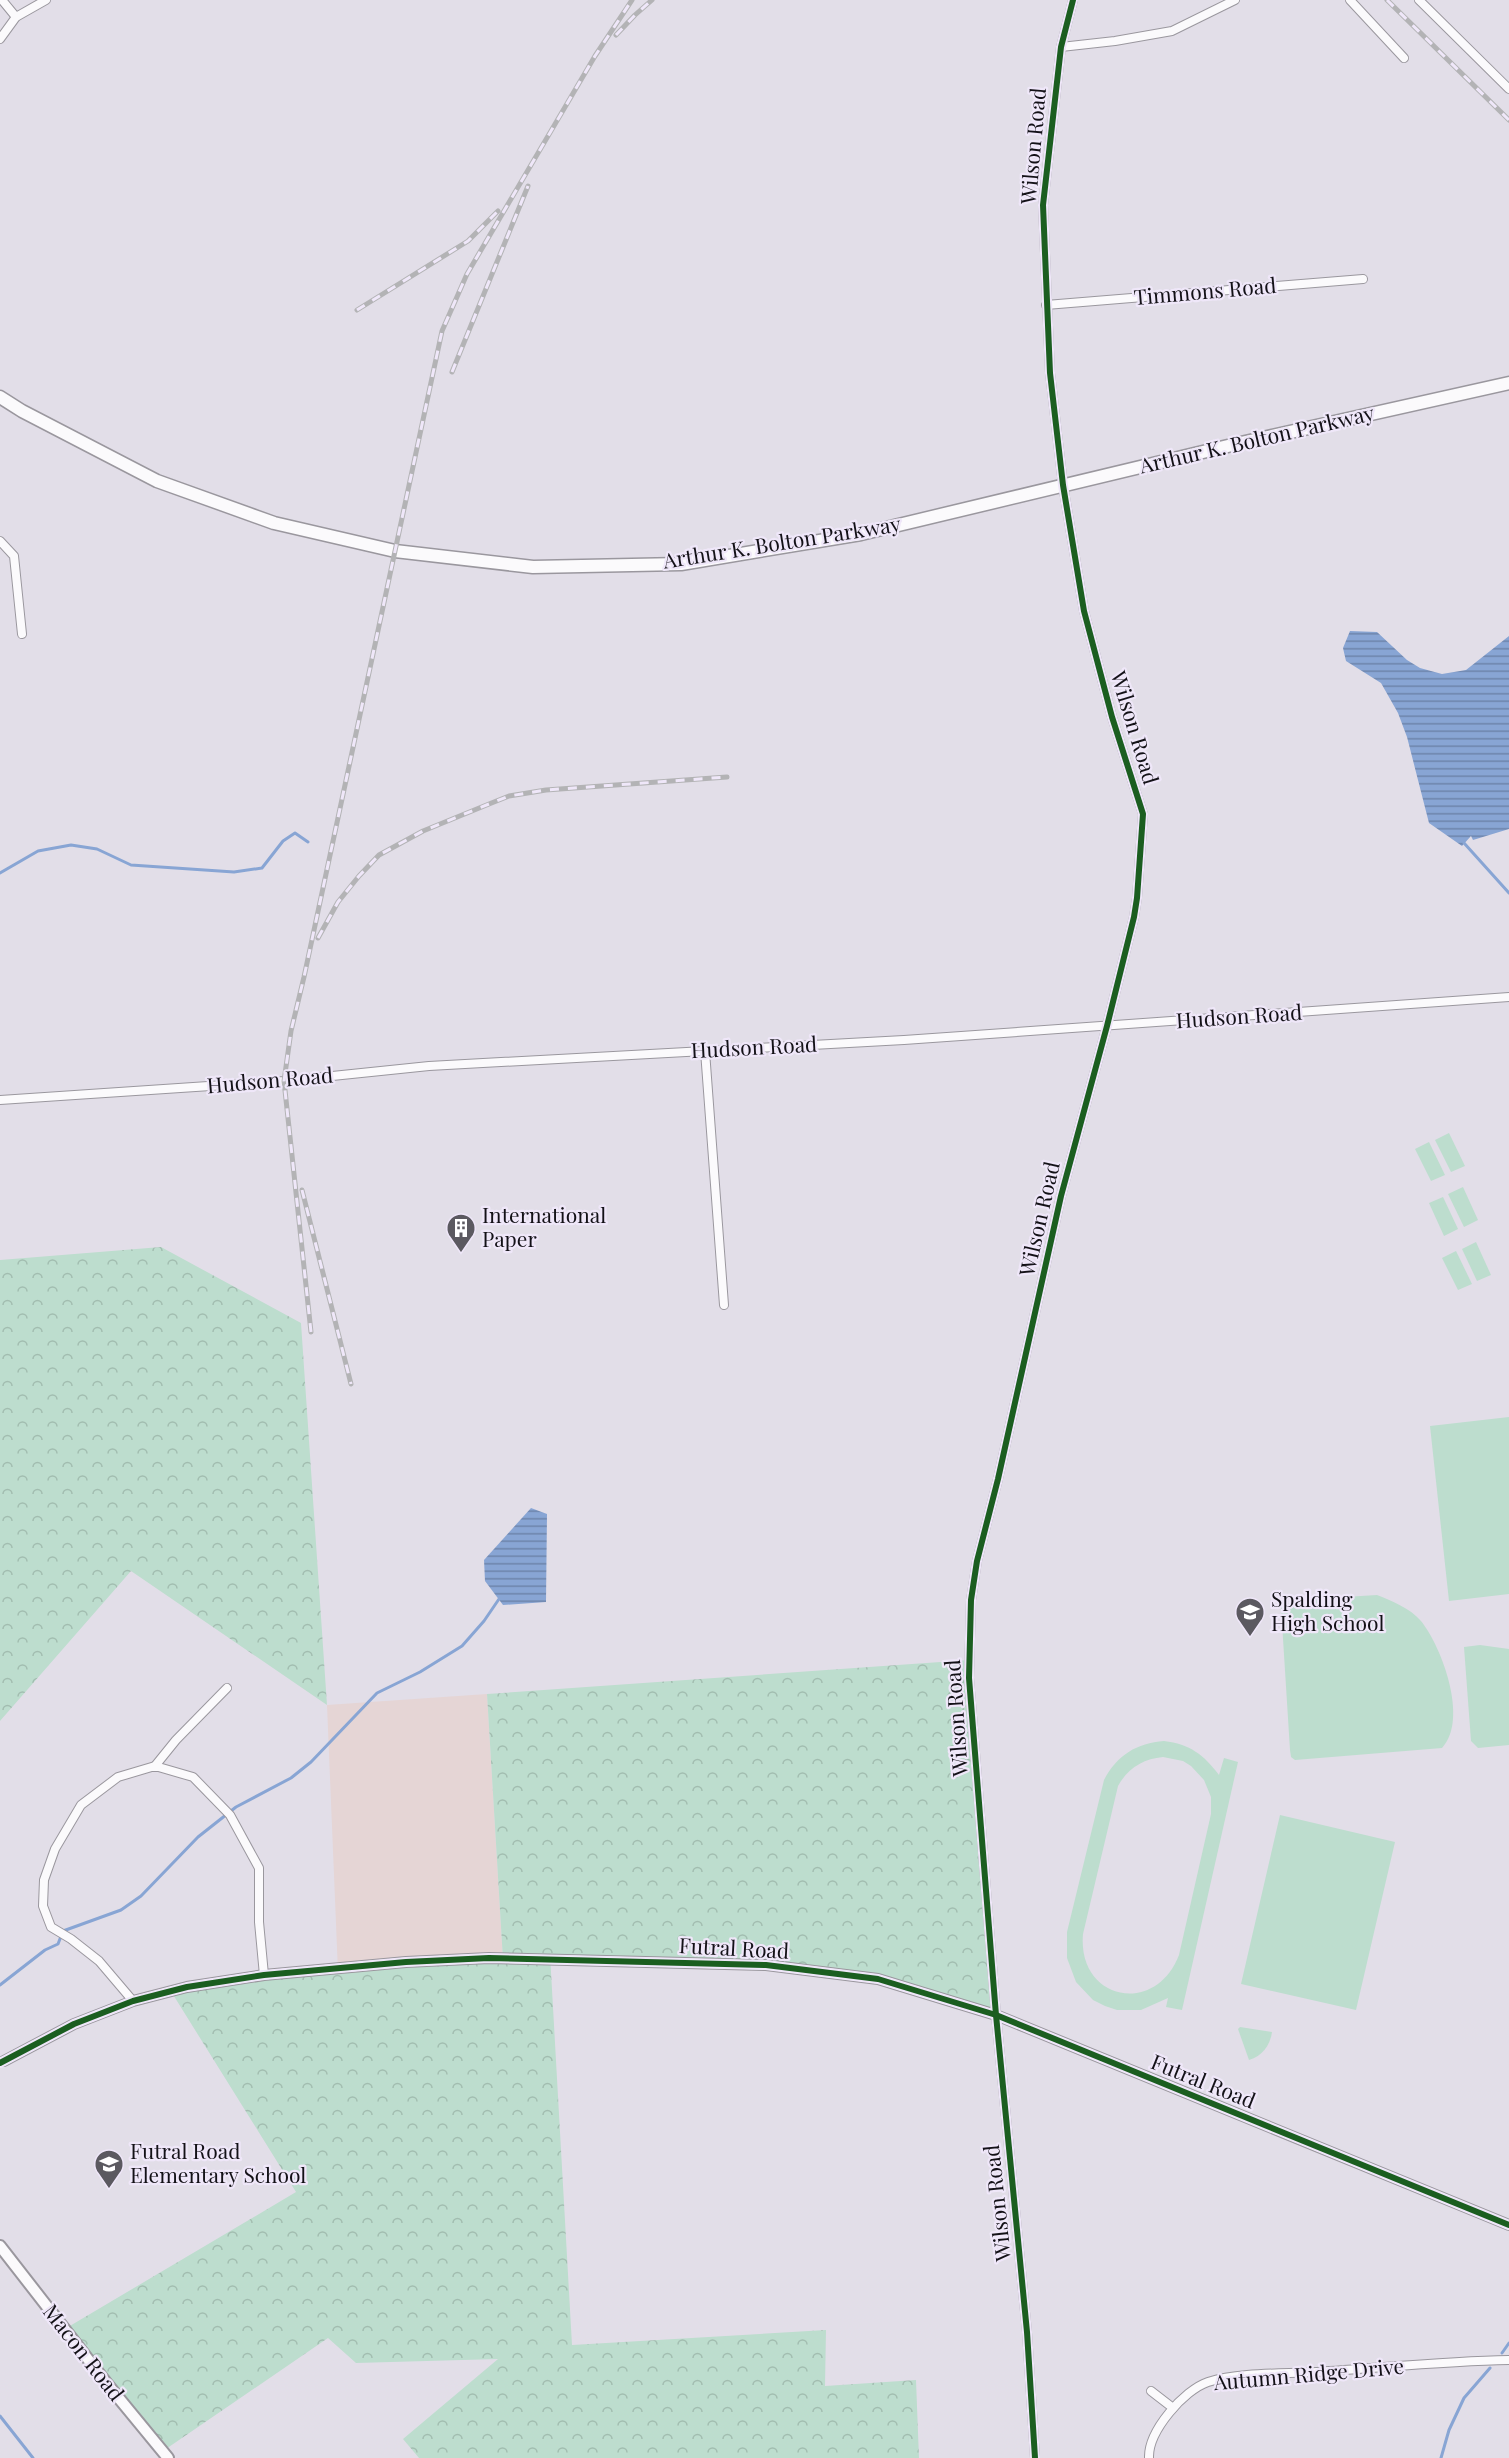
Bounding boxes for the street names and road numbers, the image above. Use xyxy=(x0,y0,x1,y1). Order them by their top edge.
street label: Wilson Road xyxy=(1013,86,1051,206)
street label: Timmons Road xyxy=(1132,270,1277,310)
street label: Arthur K. Bolton Parkway xyxy=(1135,397,1377,479)
street label: Arthur K. Bolton Parkway xyxy=(660,508,903,574)
street label: Wilson Road xyxy=(1105,666,1166,788)
street label: Hudson Road xyxy=(1175,997,1303,1033)
street label: Hudson Road xyxy=(690,1029,818,1063)
street label: Hudson Road xyxy=(206,1060,334,1098)
street label: Wilson Road xyxy=(1011,1158,1065,1280)
street label: Wilson Road xyxy=(937,1659,973,1779)
street label: Futral Road xyxy=(678,1930,790,1964)
street label: Futral Road xyxy=(1147,2046,1260,2114)
street label: Wilson Road xyxy=(976,2144,1016,2264)
street label: Macon Road xyxy=(38,2297,131,2406)
street label: Autumn Ridge Drive xyxy=(1212,2351,1405,2395)

